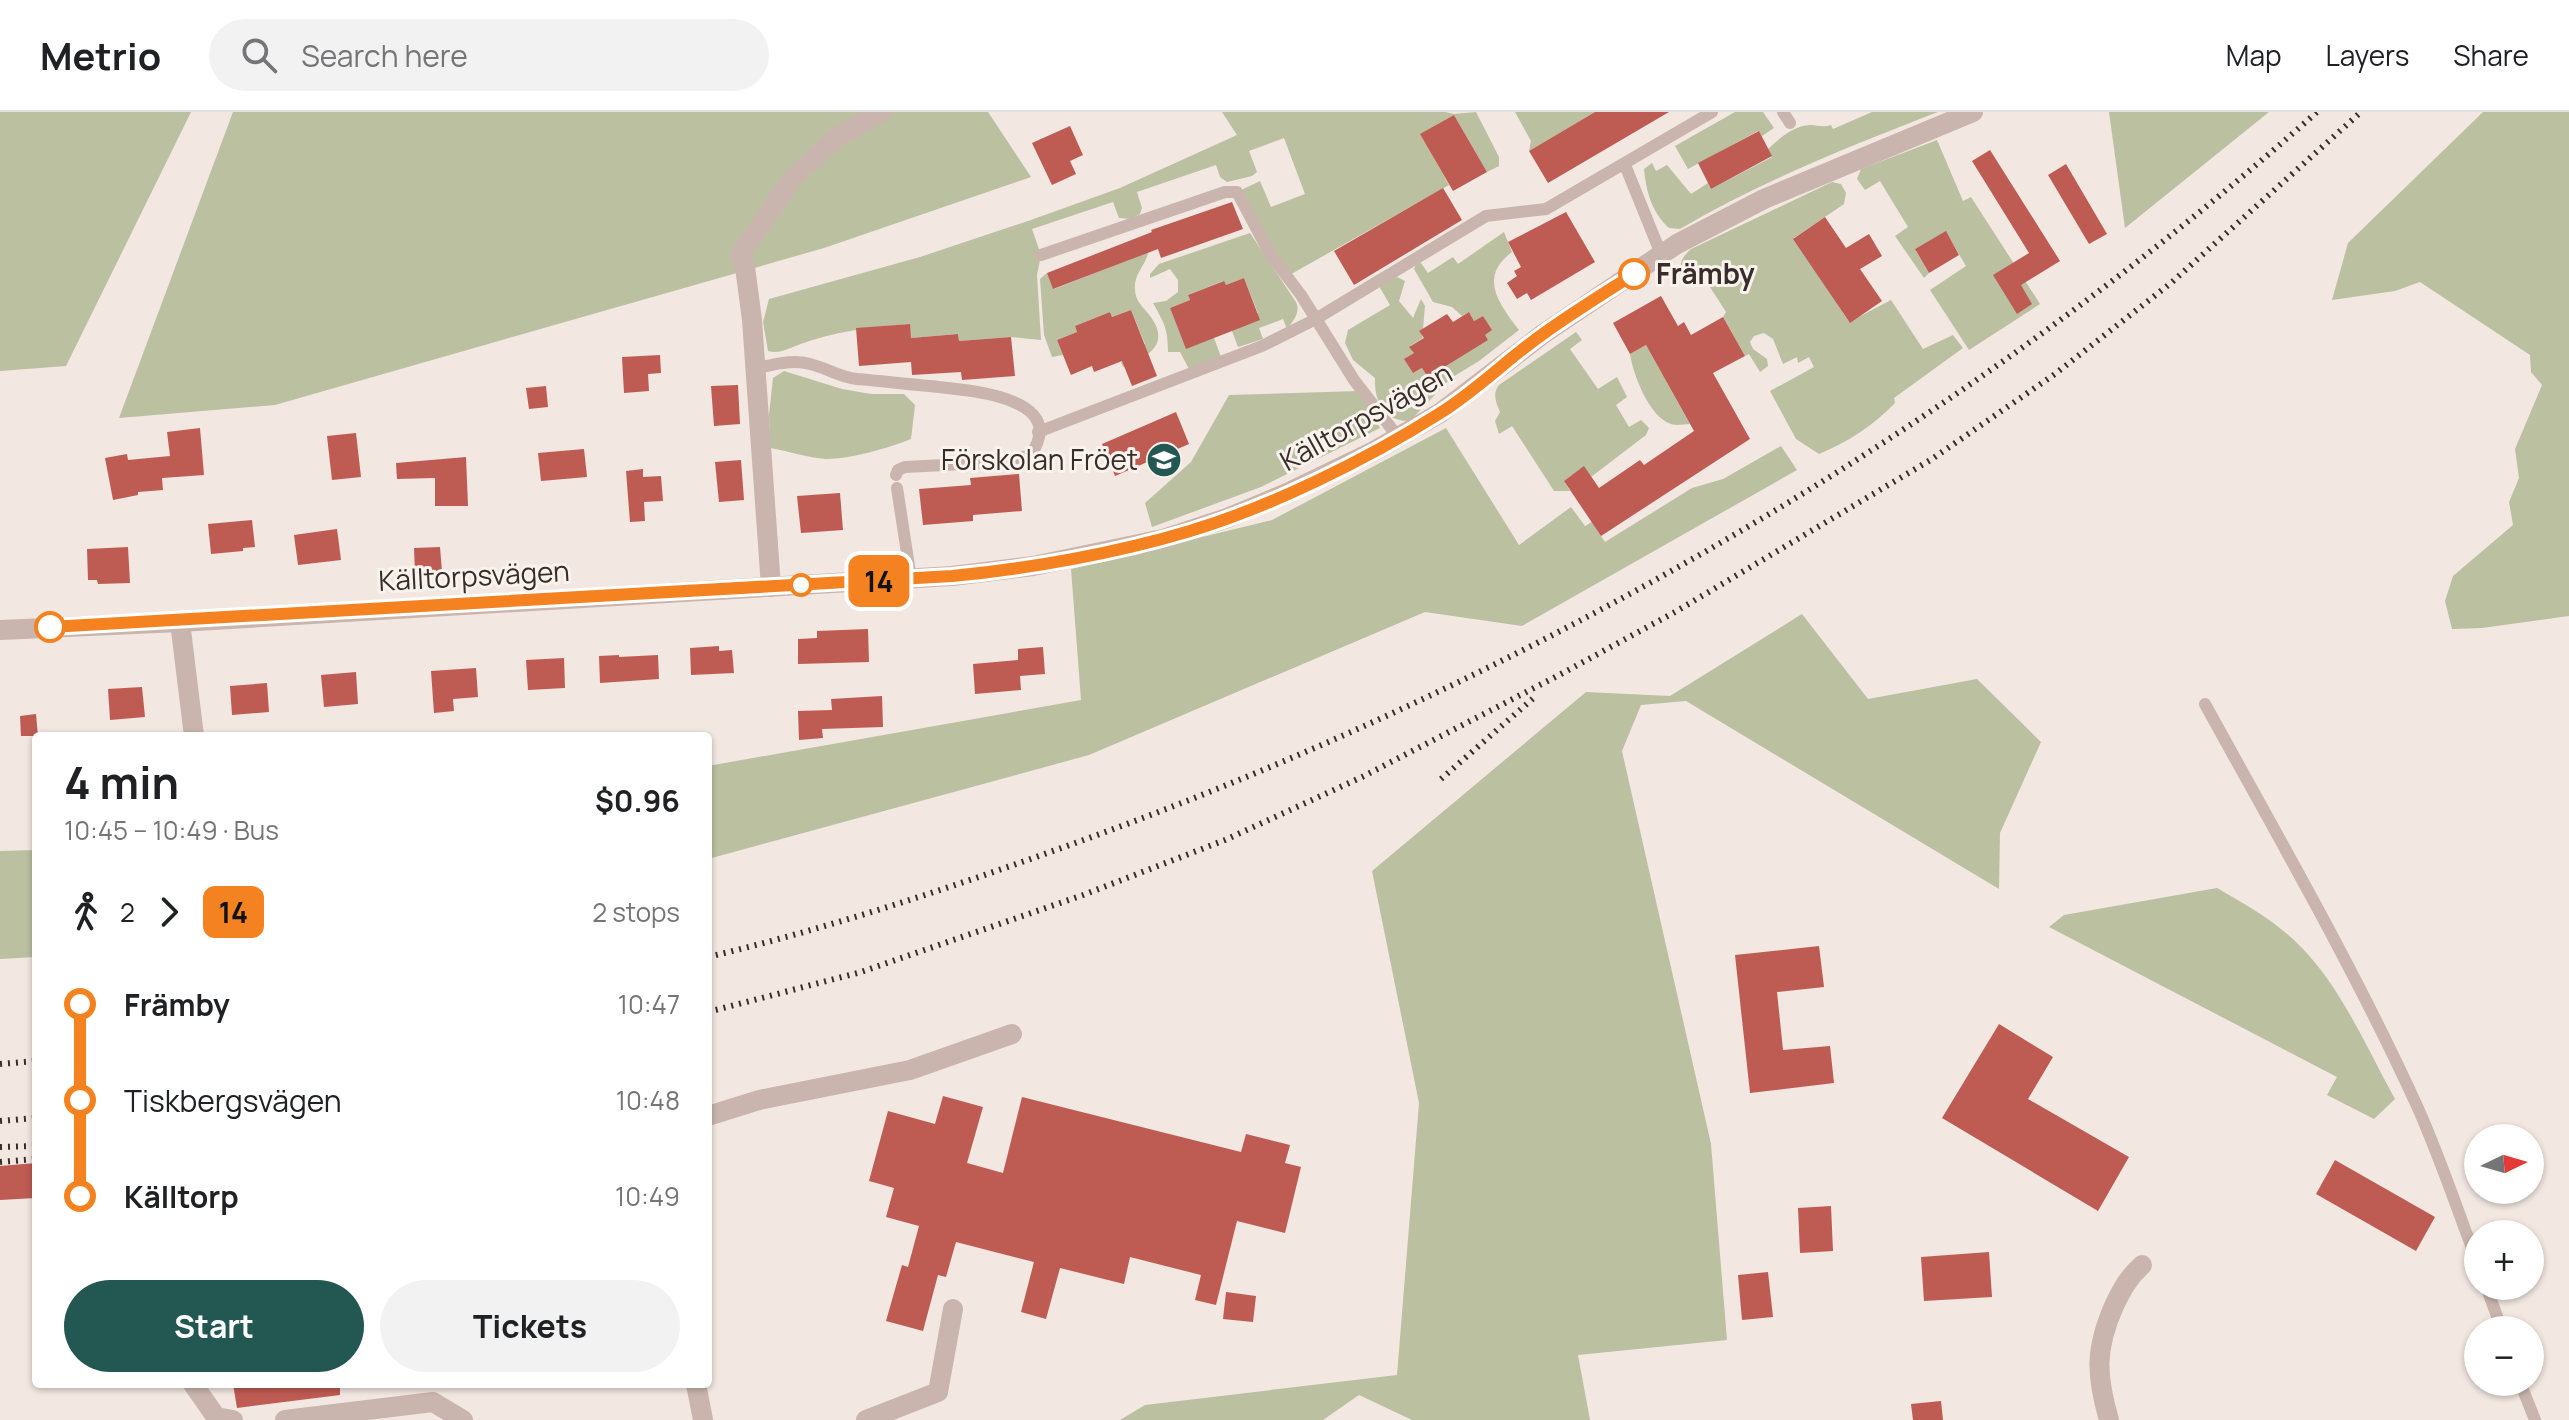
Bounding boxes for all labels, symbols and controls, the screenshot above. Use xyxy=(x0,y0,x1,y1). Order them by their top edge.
search box xyxy=(209,19,769,91)
text: Metrio xyxy=(40,29,161,81)
icon: search xyxy=(237,33,281,77)
text: Search here xyxy=(301,35,468,76)
text: Map xyxy=(2226,36,2282,74)
text: Layers xyxy=(2326,36,2409,74)
text: Share xyxy=(2453,36,2529,74)
place label: Främby xyxy=(1656,254,1755,292)
marker: Främby xyxy=(1619,259,1649,289)
street label: Källtorpsvägen xyxy=(1273,353,1458,479)
place label: Förskolan Fröet xyxy=(941,440,1138,478)
school or university icon: Förskolan Fröet xyxy=(1145,441,1183,479)
street label: Källtorpsvägen xyxy=(377,551,570,599)
line badge: 14 xyxy=(843,555,915,607)
text: 14 xyxy=(864,562,894,600)
unlabelled marker xyxy=(790,574,812,596)
unlabelled marker xyxy=(35,612,65,642)
text: 4 min xyxy=(64,752,179,812)
text: $0.96 xyxy=(595,780,680,821)
text: 10:45 – 10:49 · Bus xyxy=(64,812,279,848)
icon: walk xyxy=(64,890,108,934)
icon: forward xyxy=(147,890,191,934)
text: 14 xyxy=(219,893,248,931)
text: 2 xyxy=(120,894,135,930)
text: 2 stops xyxy=(592,894,680,930)
text: Främby xyxy=(124,984,230,1025)
text: 10:47 xyxy=(618,986,680,1022)
text: Tiskbergsvägen xyxy=(124,1080,342,1121)
text: 10:48 xyxy=(616,1082,680,1118)
north arrow xyxy=(2464,1124,2544,1204)
map controls xyxy=(2464,1124,2544,1396)
text: Källtorp xyxy=(124,1176,239,1217)
text: 10:49 xyxy=(615,1178,680,1214)
button: + xyxy=(2464,1220,2544,1300)
button: Start xyxy=(64,1280,364,1372)
button: Tickets xyxy=(380,1280,680,1372)
button: − xyxy=(2464,1316,2544,1396)

